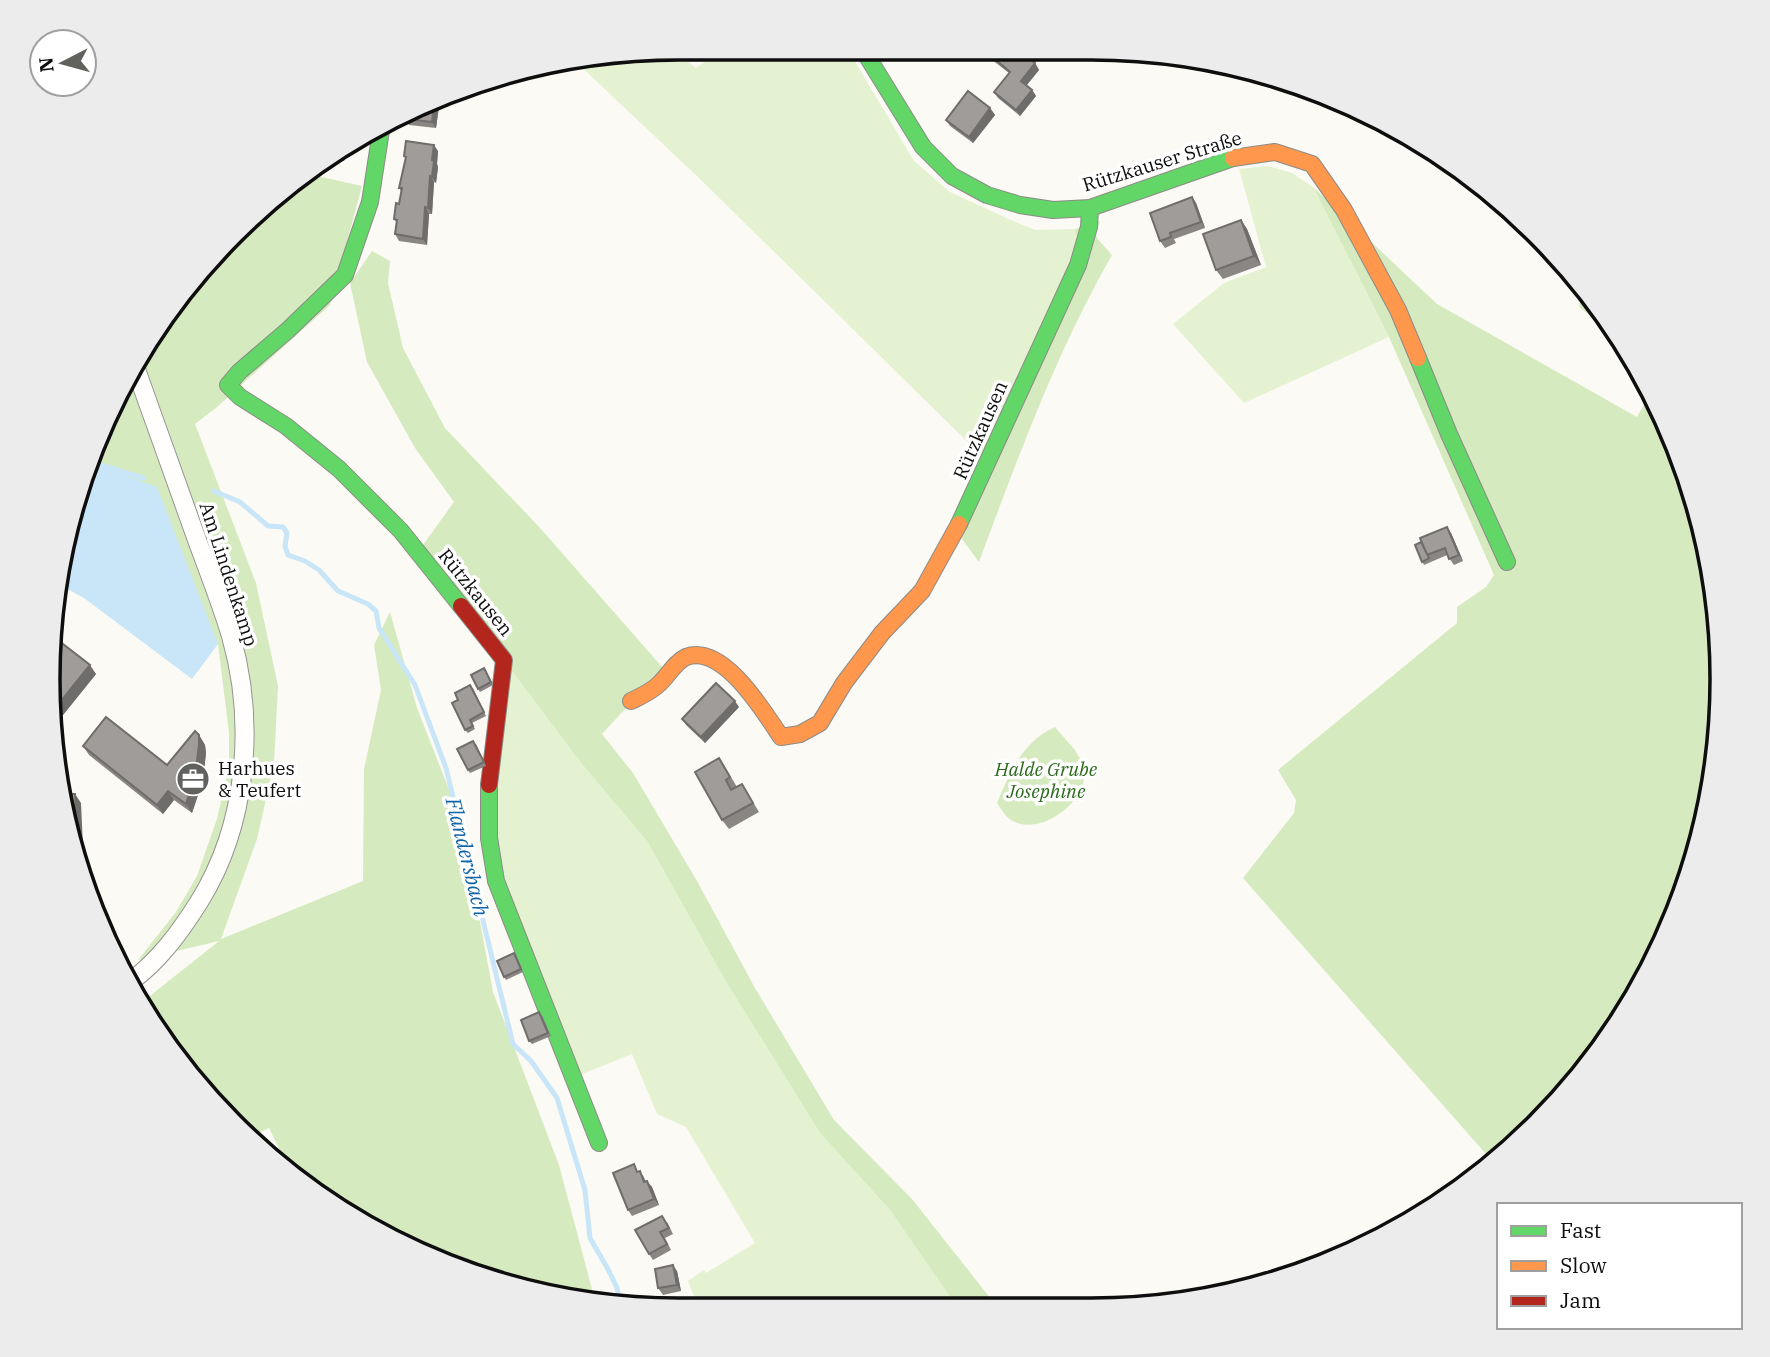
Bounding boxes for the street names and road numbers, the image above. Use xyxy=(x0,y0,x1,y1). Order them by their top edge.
street label: Rützkauser Straße xyxy=(1079,125,1245,197)
street label: Rützkausen xyxy=(948,377,1012,483)
street label: Am Lindenkamp xyxy=(194,499,264,649)
street label: Rützkausen xyxy=(433,543,519,641)

